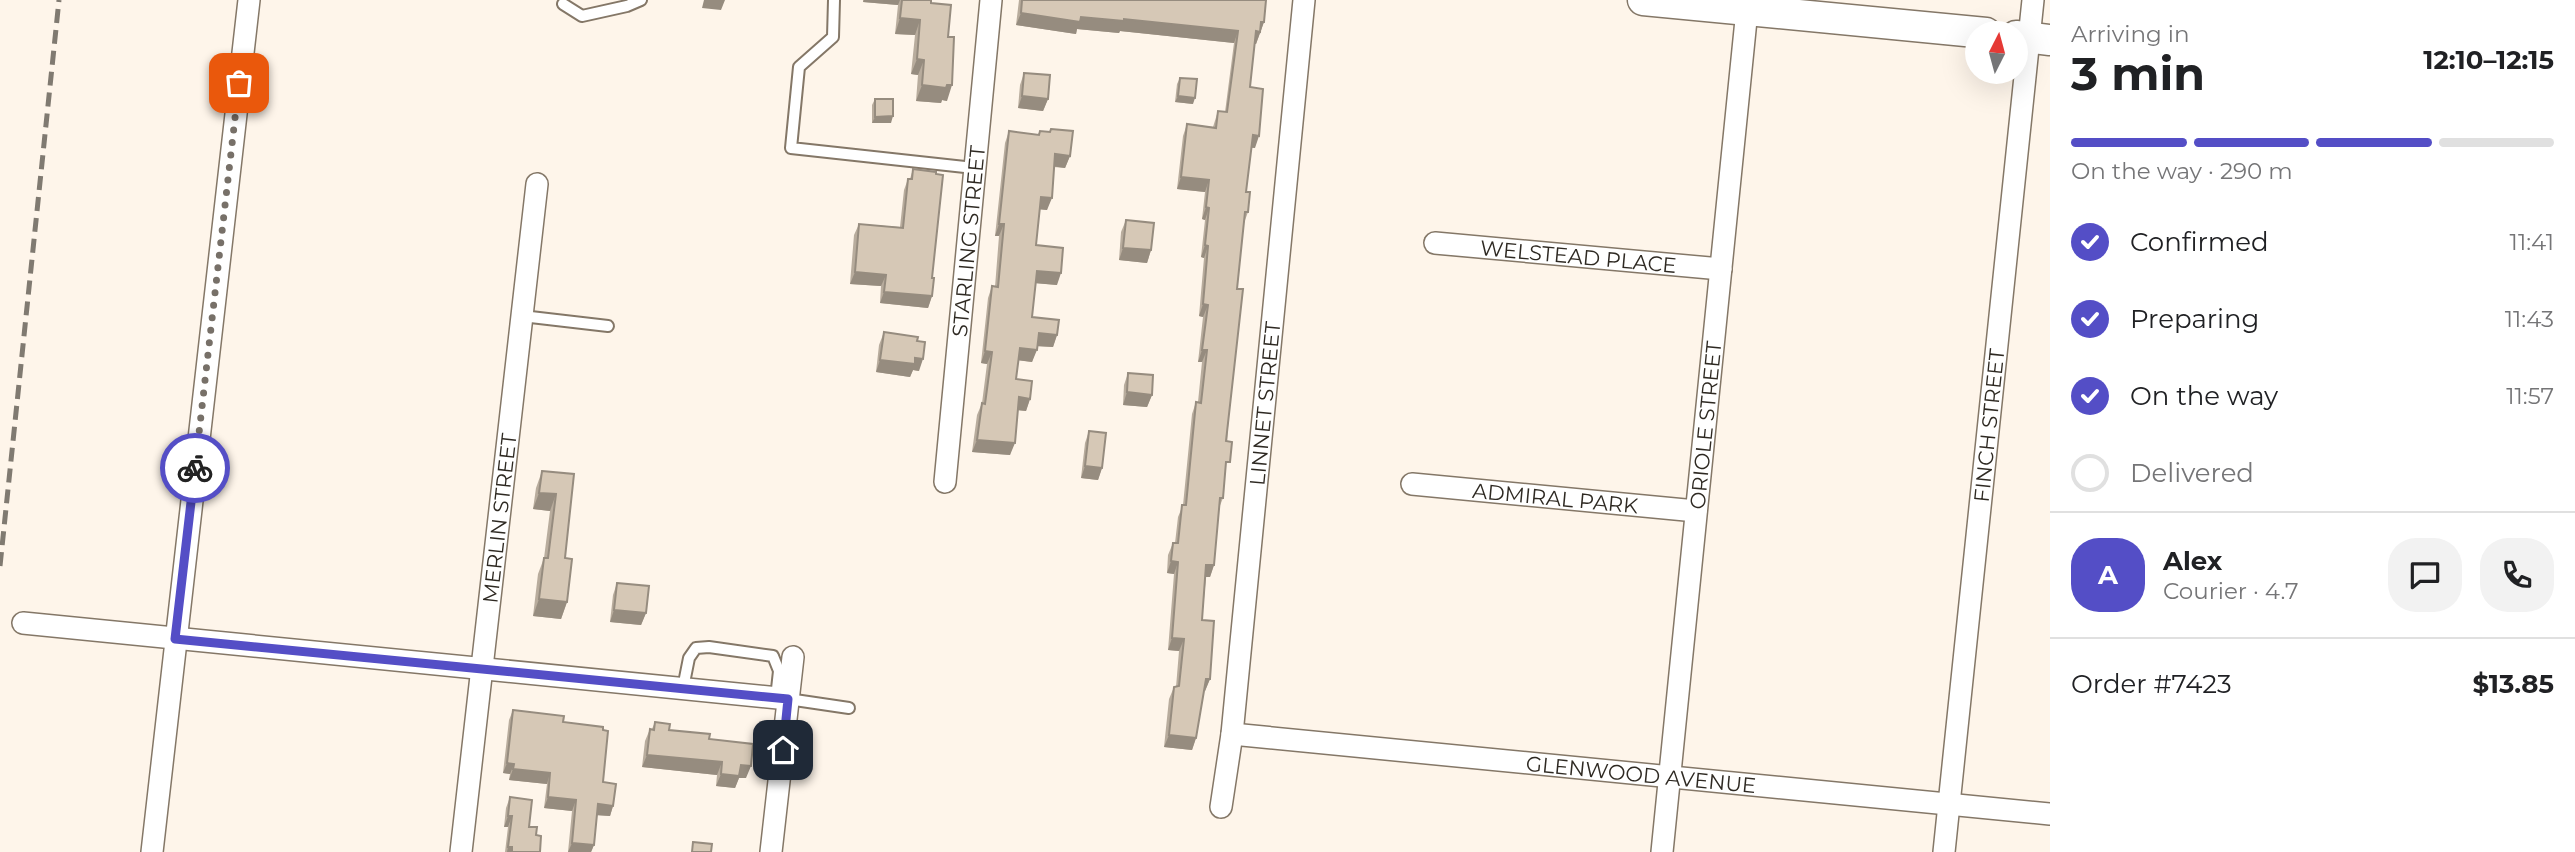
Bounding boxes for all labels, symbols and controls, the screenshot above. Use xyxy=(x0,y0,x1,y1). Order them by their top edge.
text: Arriving in xyxy=(2071,20,2190,48)
north arrow xyxy=(1965,21,2028,84)
map controls xyxy=(1965,21,2028,84)
text: 12:10–12:15 xyxy=(2423,44,2554,76)
text: 3 min xyxy=(2071,45,2205,102)
pin xyxy=(209,53,269,113)
icon: bag xyxy=(220,64,258,102)
street label: STARLING STREET xyxy=(946,144,990,338)
text: On the way · 290 m xyxy=(2071,157,2293,185)
icon: check xyxy=(2071,223,2109,261)
text: Confirmed xyxy=(2130,226,2269,258)
text: 11:41 xyxy=(2510,228,2554,256)
street label: WELSTEAD PLACE xyxy=(1479,235,1678,277)
icon: check xyxy=(2071,300,2109,338)
text: Preparing xyxy=(2130,303,2259,335)
text: 11:43 xyxy=(2505,305,2554,333)
street label: LINNET STREET xyxy=(1244,320,1285,487)
street label: ORIOLE STREET xyxy=(1684,340,1726,510)
street label: FINCH STREET xyxy=(1968,347,2009,503)
icon: check xyxy=(2071,377,2109,415)
text: On the way xyxy=(2130,380,2278,412)
text: 11:57 xyxy=(2506,382,2554,410)
street label: MERLIN STREET xyxy=(477,432,521,604)
courier xyxy=(160,433,230,503)
icon: bike xyxy=(176,449,214,487)
text: Delivered xyxy=(2130,457,2254,489)
street label: ADMIRAL PARK xyxy=(1471,477,1639,518)
button: chat xyxy=(2388,538,2462,612)
button: phone xyxy=(2480,538,2554,612)
text: Alex xyxy=(2163,545,2222,577)
text: A xyxy=(2098,559,2118,591)
text: Courier · 4.7 xyxy=(2163,577,2299,605)
text: Order #7423 xyxy=(2071,668,2232,700)
text: $13.85 xyxy=(2472,668,2554,700)
pin xyxy=(753,720,813,780)
icon: home xyxy=(764,731,802,769)
street label: GLENWOOD AVENUE xyxy=(1525,750,1757,798)

